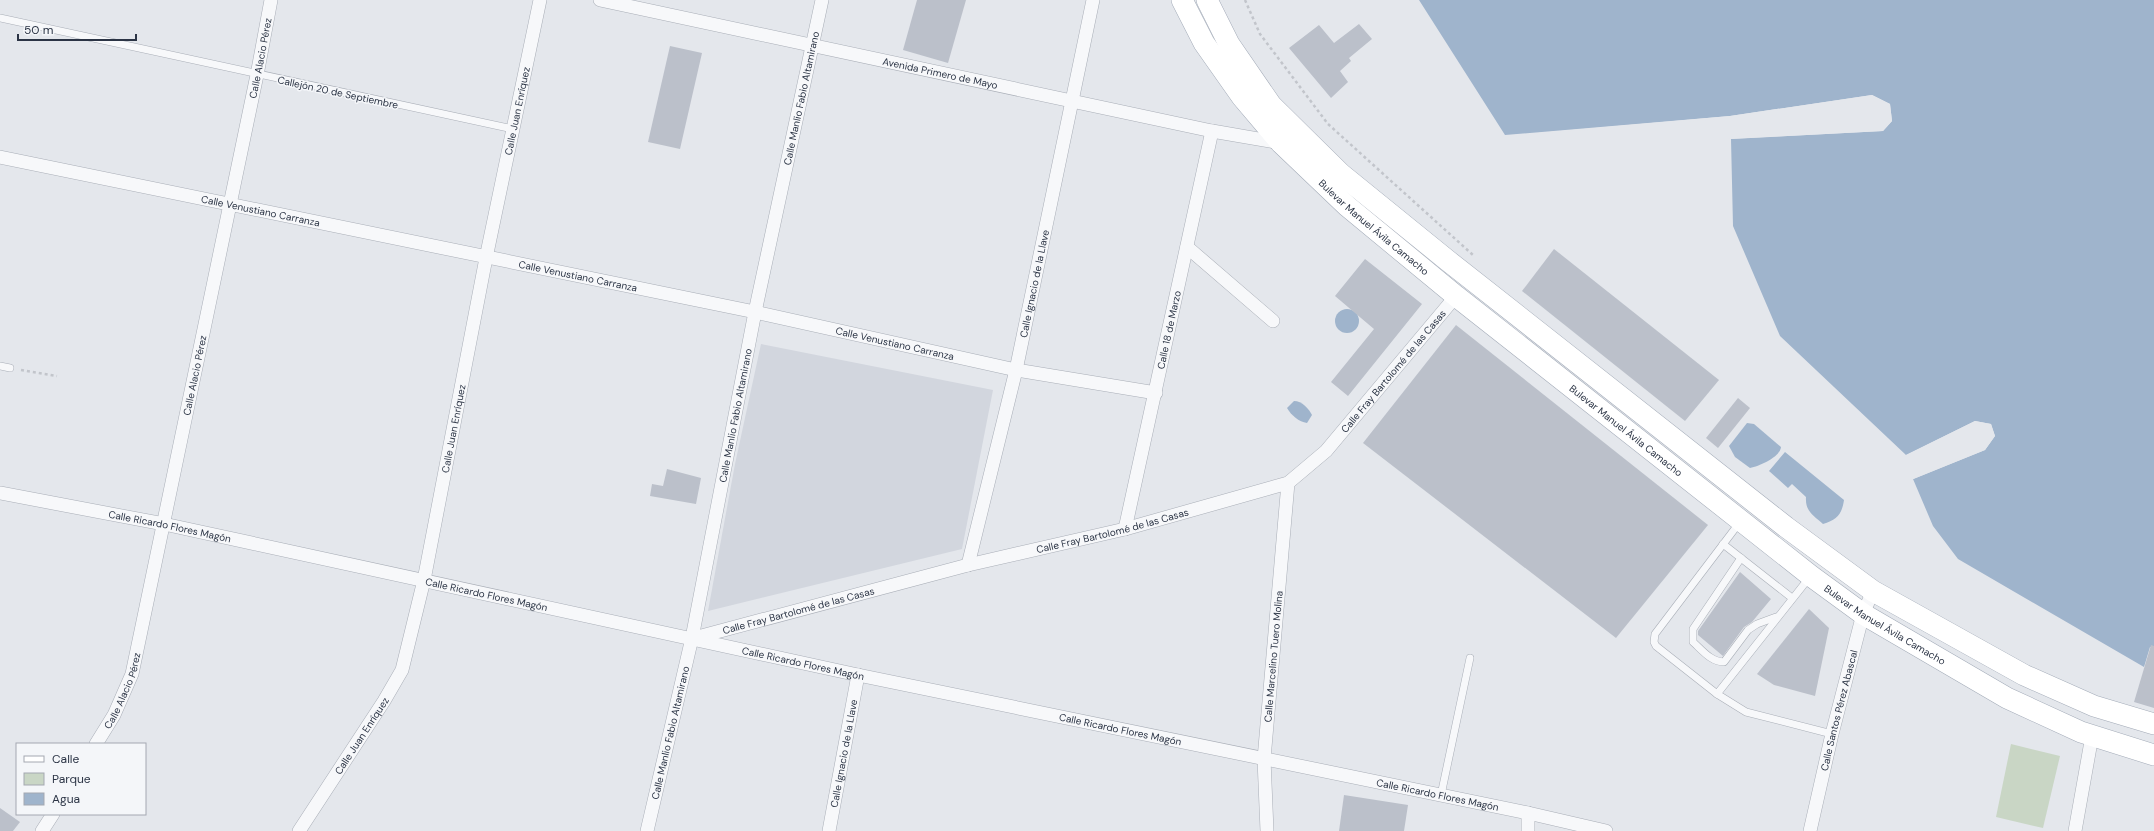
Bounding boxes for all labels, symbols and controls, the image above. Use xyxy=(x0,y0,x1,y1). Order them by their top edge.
scale bar xyxy=(18,16,136,42)
street label: Calle Alacio Pérez xyxy=(246,17,275,100)
text: 50 m xyxy=(24,22,53,38)
street label: Calle Manlio Fabio Altamirano xyxy=(781,30,822,166)
street label: Avenida Primero de Mayo xyxy=(881,55,999,92)
street label: Calle Juan Enríquez xyxy=(502,65,533,156)
street label: Callejón 20 de Septiembre xyxy=(276,73,400,112)
street label: Bulevar Manuel Ávila Camacho xyxy=(1316,177,1432,278)
street label: Calle Venustiano Carranza xyxy=(200,192,321,230)
street label: Calle Ignacio de la Llave xyxy=(1017,228,1052,339)
street label: Calle Venustiano Carranza xyxy=(517,258,638,295)
street label: Calle 18 de Marzo xyxy=(1154,289,1184,370)
street label: Calle Fray Bartolomé de las Casas xyxy=(1338,307,1449,436)
street label: Calle Venustiano Carranza xyxy=(834,324,955,363)
street label: Calle Alacio Pérez xyxy=(180,334,210,417)
street label: Calle Manlio Fabio Altamirano xyxy=(716,347,755,484)
street label: Bulevar Manuel Ávila Camacho xyxy=(1567,382,1685,479)
street label: Calle Juan Enríquez xyxy=(439,383,469,474)
street label: Calle Fray Bartolomé de las Casas xyxy=(1035,505,1190,556)
street label: Calle Ricardo Flores Magón xyxy=(107,508,232,545)
street label: Calle Ricardo Flores Magón xyxy=(424,575,549,614)
street label: Bulevar Manuel Ávila Camacho xyxy=(1822,582,1948,668)
street label: Calle Fray Bartolomé de las Casas xyxy=(721,584,876,637)
street label: Calle Marcelino Tuero Molina xyxy=(1261,590,1286,723)
street label: Calle Ricardo Flores Magón xyxy=(741,644,866,683)
street label: Calle Santos Pérez Abascal xyxy=(1818,649,1860,772)
street label: Calle Alacio Pérez xyxy=(101,651,143,731)
street label: Calle Manlio Fabio Altamirano xyxy=(649,665,692,801)
street label: Calle Juan Enríquez xyxy=(332,695,392,777)
street label: Calle Ignacio de la Llave xyxy=(828,698,860,809)
street label: Calle Ricardo Flores Magón xyxy=(1058,711,1183,749)
legend xyxy=(16,743,146,815)
text: Calle xyxy=(52,751,79,767)
text: Parque xyxy=(52,771,91,787)
street label: Calle Ricardo Flores Magón xyxy=(1375,776,1500,814)
text: Agua xyxy=(52,791,80,807)

